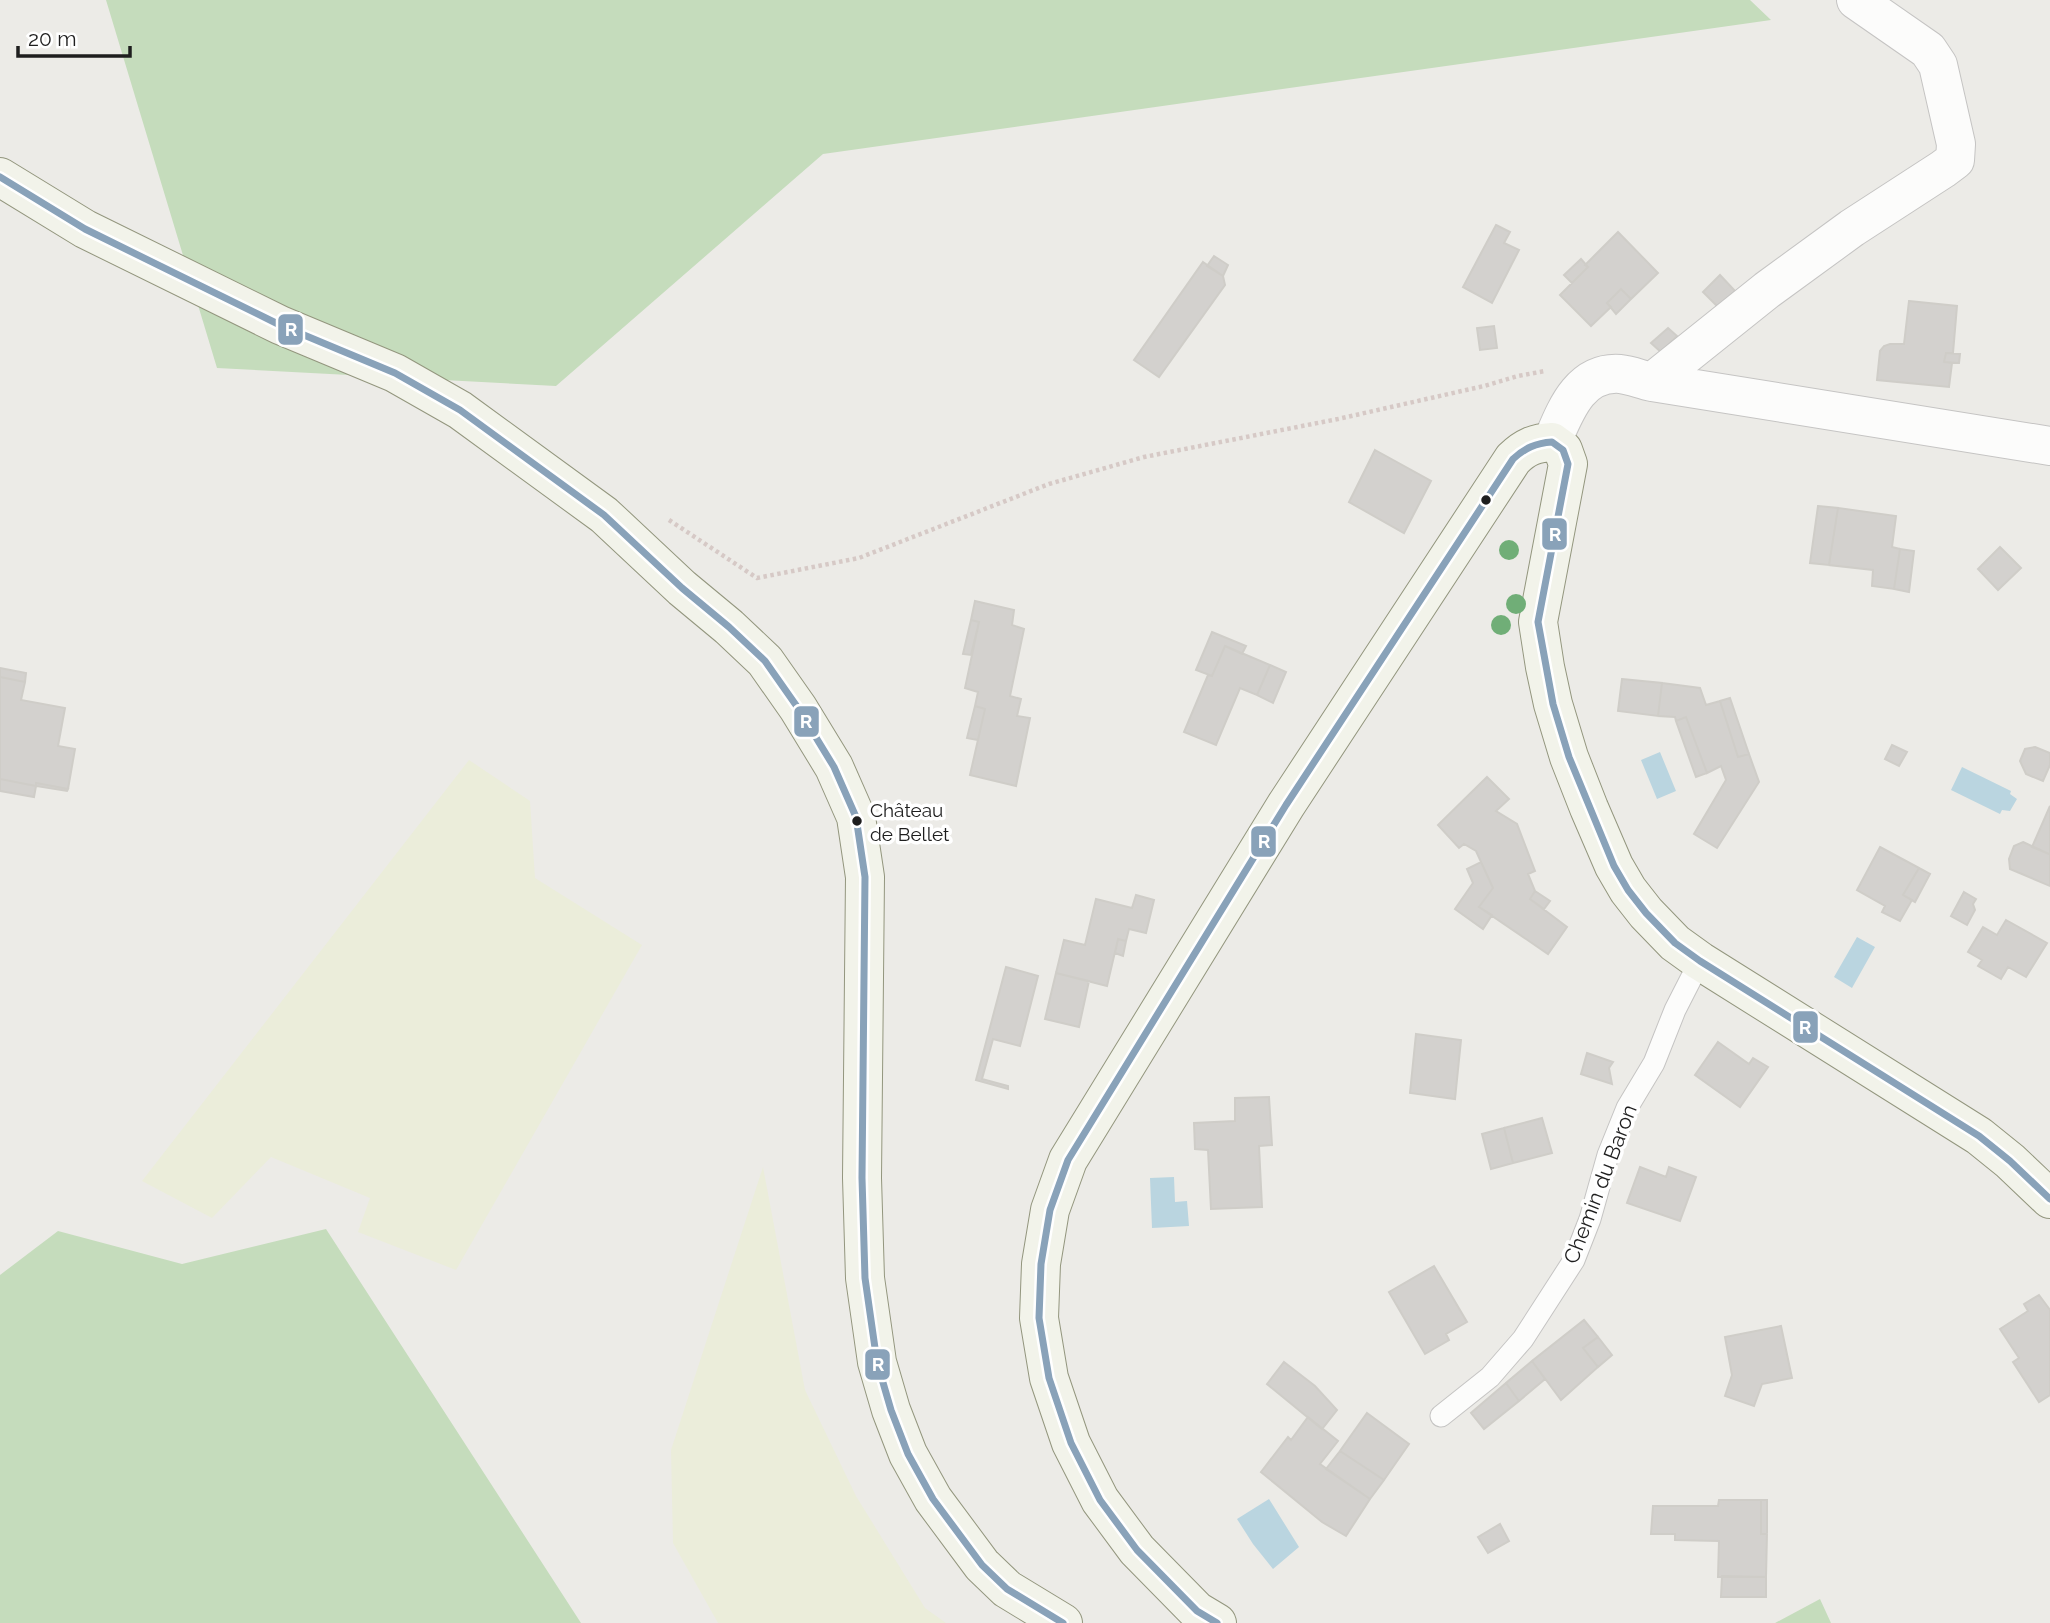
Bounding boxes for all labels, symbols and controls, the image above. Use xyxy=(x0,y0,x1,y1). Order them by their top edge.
scale bar xyxy=(18,14,130,58)
text: 20 m xyxy=(28,26,76,51)
line badge: R xyxy=(277,313,304,346)
text: R xyxy=(285,318,298,340)
unlabelled marker xyxy=(1479,493,1493,507)
line badge: R xyxy=(1541,517,1568,551)
text: R xyxy=(1549,523,1562,545)
line badge: R xyxy=(793,705,820,738)
text: R xyxy=(800,710,813,732)
place label: Château de Bellet xyxy=(870,799,950,845)
marker: Château de Bellet xyxy=(850,814,864,828)
line badge: R xyxy=(1250,825,1277,858)
text: R xyxy=(1258,830,1271,852)
line badge: R xyxy=(1792,1010,1819,1044)
text: R xyxy=(1799,1016,1812,1038)
street label: Chemin du Baron xyxy=(1558,1101,1642,1267)
line badge: R xyxy=(864,1348,891,1381)
text: R xyxy=(872,1353,885,1375)

